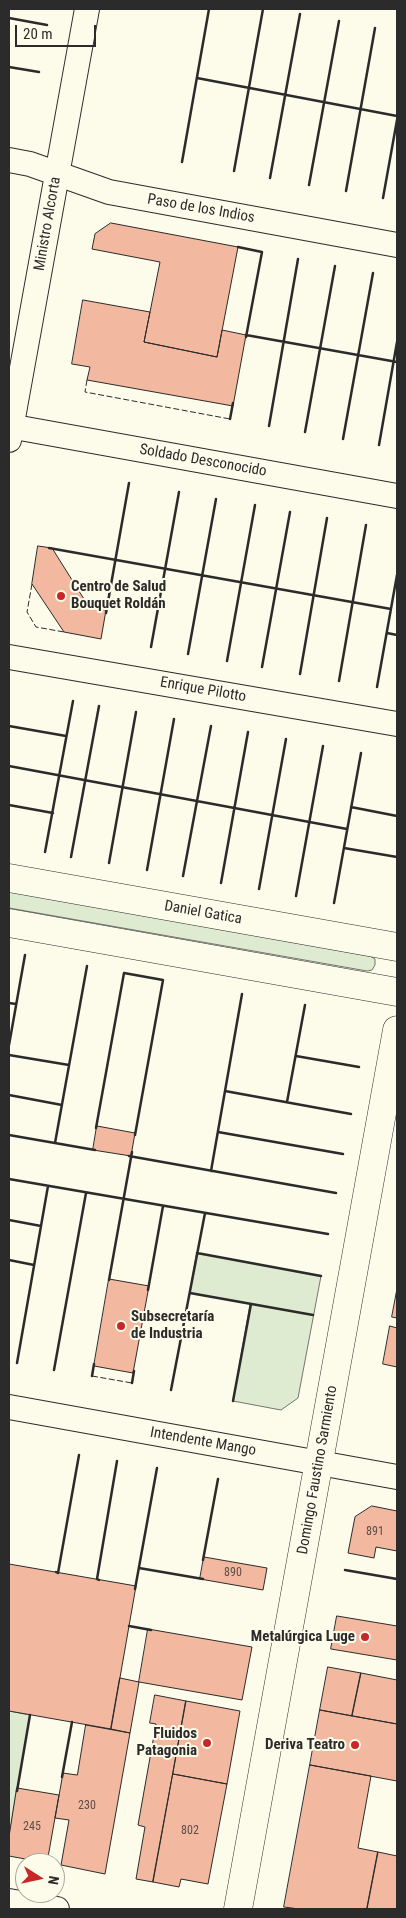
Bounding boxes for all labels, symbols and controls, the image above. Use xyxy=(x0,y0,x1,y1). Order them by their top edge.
scale bar xyxy=(18,15,99,47)
text: 20 m xyxy=(23,25,53,43)
street label: Ministro Alcorta xyxy=(31,176,65,272)
street label: Paso de los Indios xyxy=(146,191,256,227)
street label: Soldado Desconocido xyxy=(138,441,268,481)
place label: Centro de Salud Bouquet Roldán xyxy=(71,578,166,613)
marker: Centro de Salud Bouquet Roldán xyxy=(55,590,67,602)
street label: Enrique Pilotto xyxy=(159,674,247,706)
street label: Daniel Gatica xyxy=(163,897,243,929)
place label: Subsecretaría de Industria xyxy=(131,1308,214,1343)
marker: Subsecretaría de Industria xyxy=(115,1320,127,1332)
street label: Domingo Faustino Sarmiento xyxy=(294,1384,342,1556)
street label: Intendente Mango xyxy=(149,1424,257,1460)
house number: 891 xyxy=(366,1525,384,1539)
house number: 890 xyxy=(224,1566,242,1580)
place label: Metalúrgica Luge xyxy=(251,1628,355,1646)
marker: Metalúrgica Luge xyxy=(359,1631,371,1643)
place label: Fluidos Patagonia xyxy=(137,1725,197,1760)
place label: Deriva Teatro xyxy=(265,1736,345,1754)
marker: Fluidos Patagonia xyxy=(201,1737,213,1749)
marker: Deriva Teatro xyxy=(349,1739,361,1751)
house number: 230 xyxy=(78,1799,96,1813)
house number: 245 xyxy=(23,1820,41,1834)
house number: 802 xyxy=(181,1824,199,1838)
north arrow xyxy=(15,1853,65,1903)
text: N xyxy=(45,1875,62,1886)

